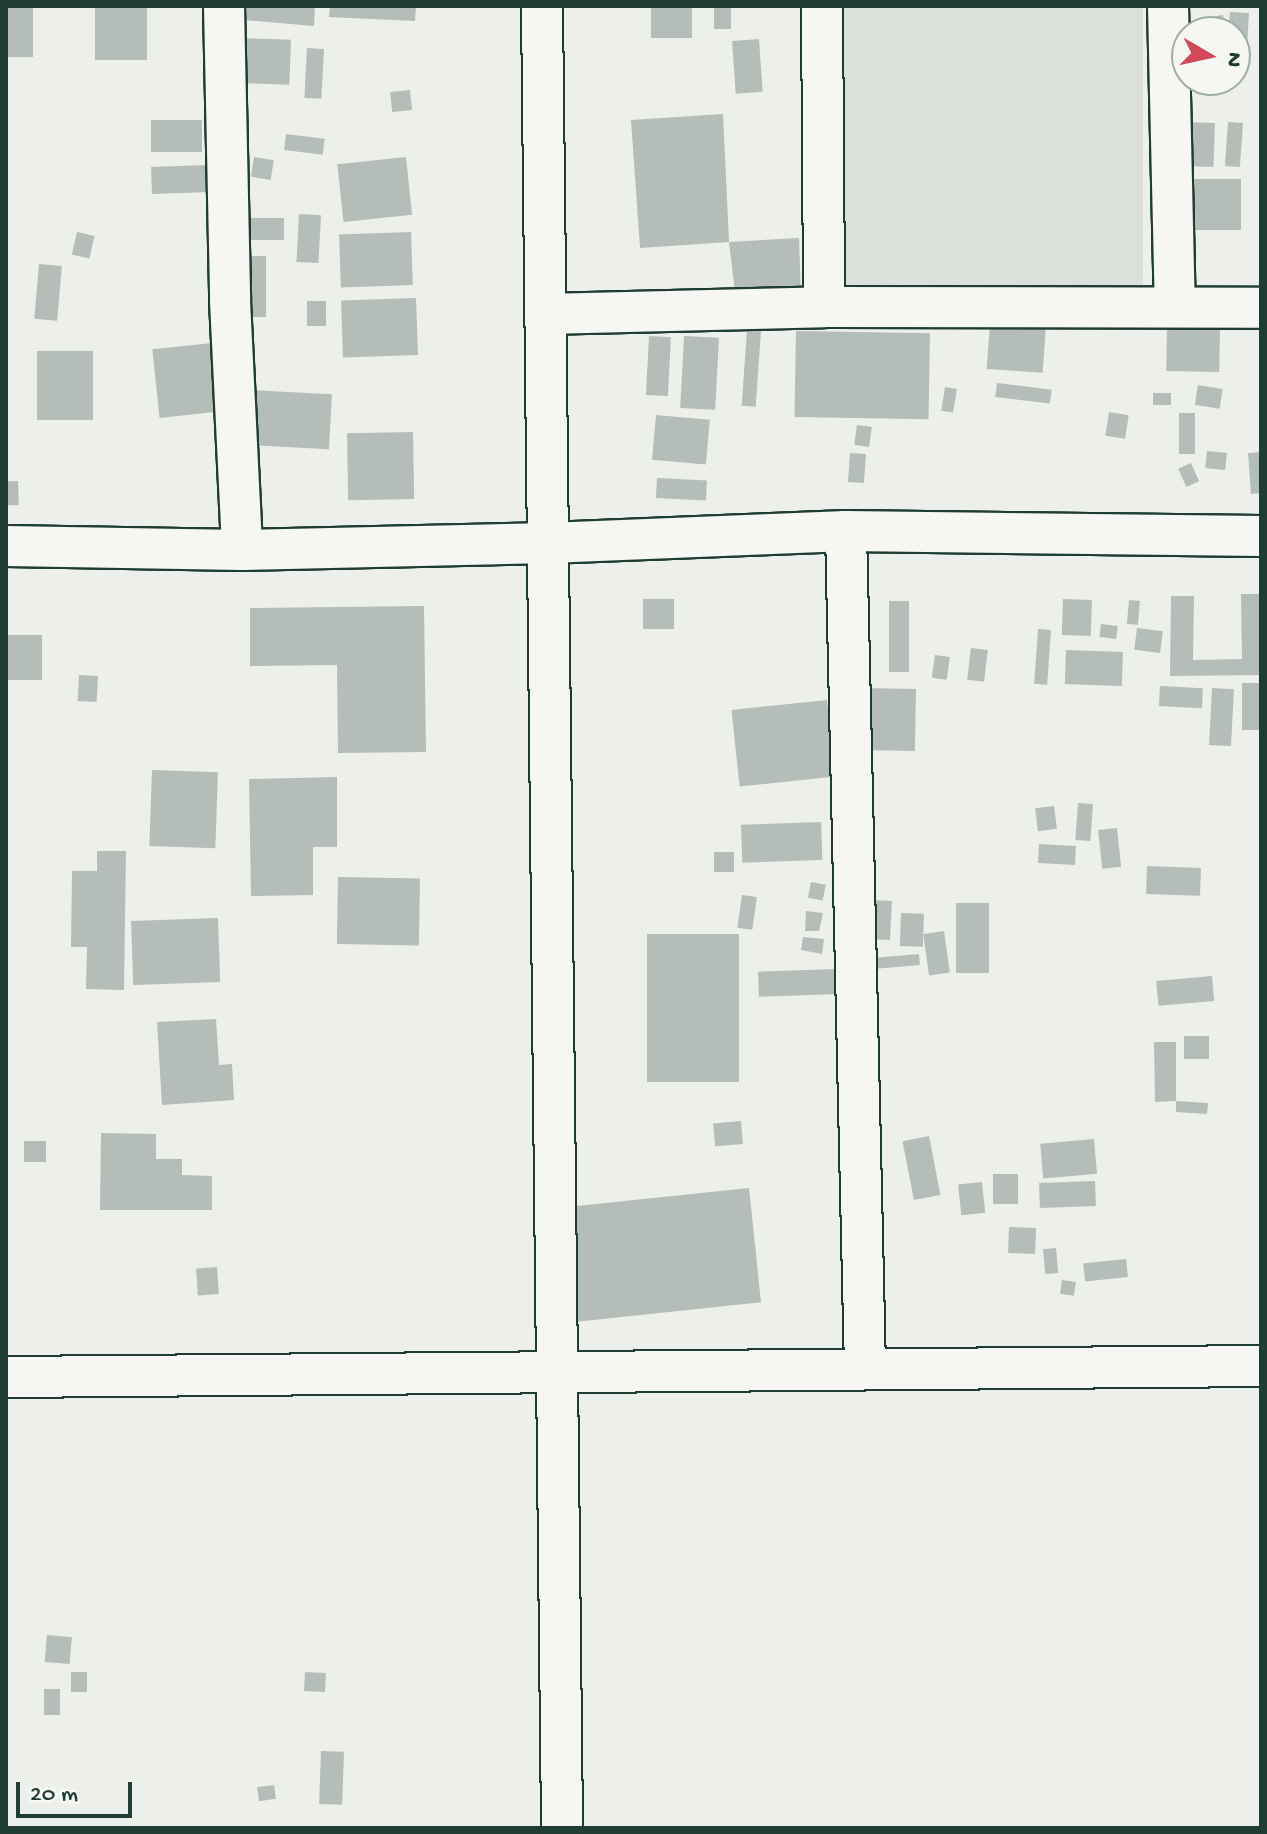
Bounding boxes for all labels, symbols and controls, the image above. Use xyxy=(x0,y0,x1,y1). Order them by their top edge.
north arrow xyxy=(1171,16,1251,96)
text: N xyxy=(1219,50,1247,69)
scale bar xyxy=(20,1766,136,1816)
text: 20 m xyxy=(30,1781,78,1810)

